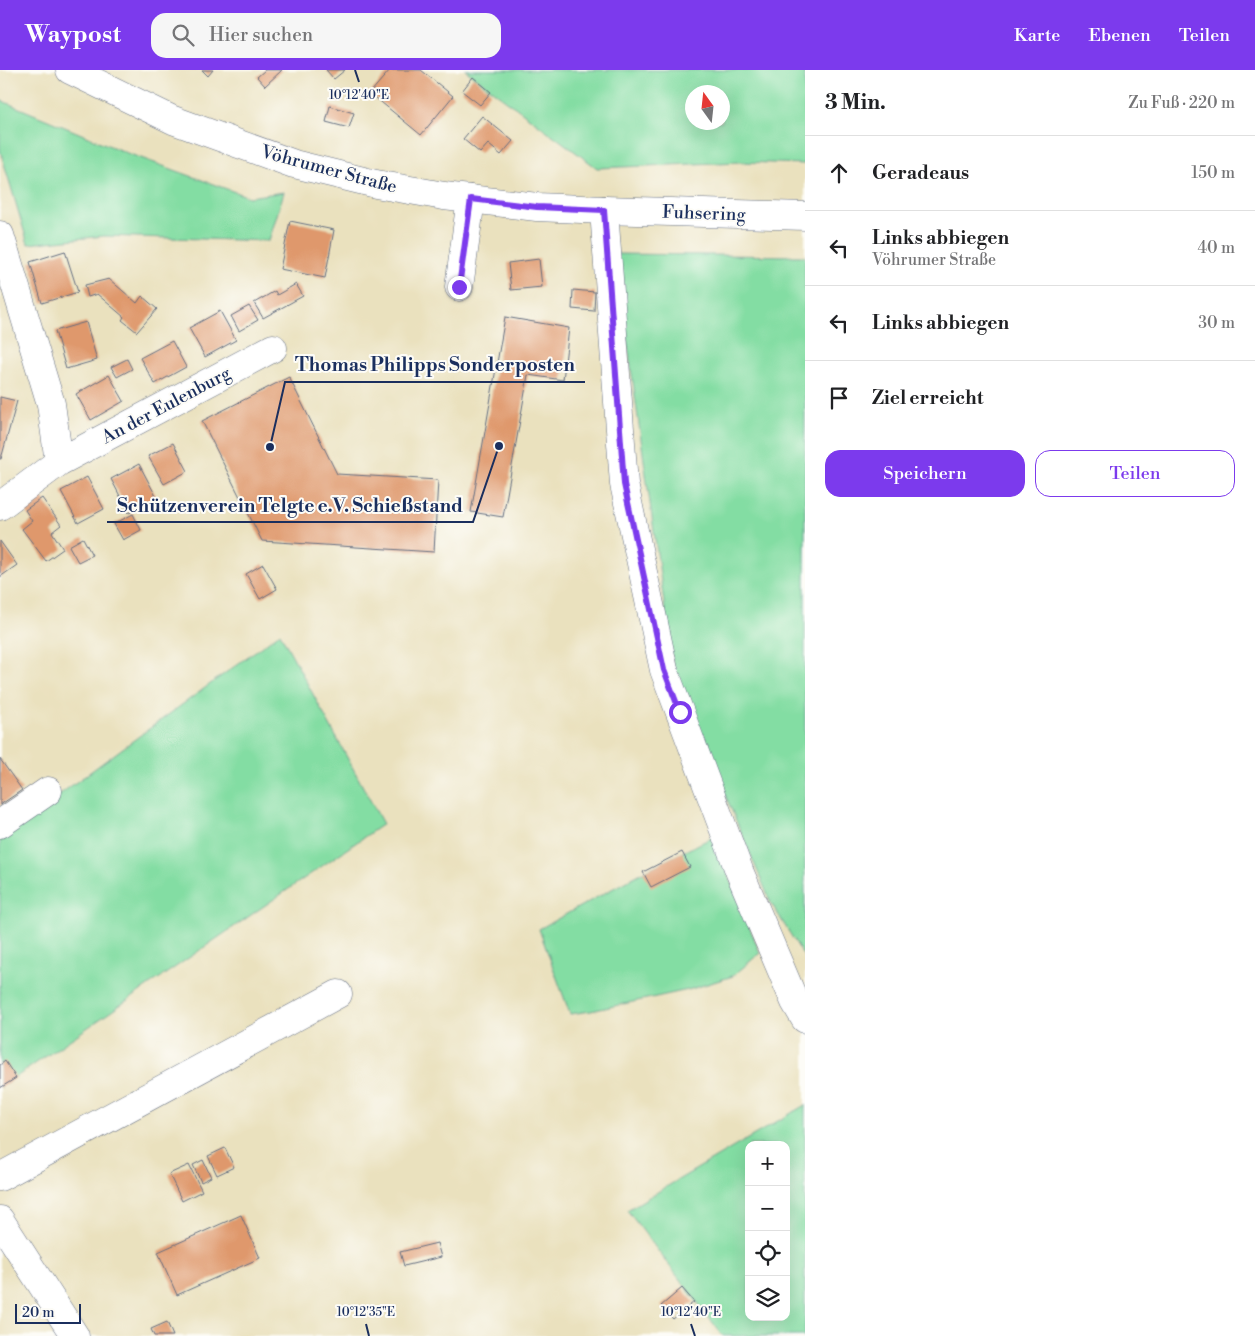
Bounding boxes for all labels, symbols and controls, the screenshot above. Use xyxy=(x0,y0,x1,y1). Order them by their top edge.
search box xyxy=(151,13,501,58)
text: Waypost xyxy=(25,20,121,50)
icon: search xyxy=(169,21,197,49)
text: Hier suchen xyxy=(209,23,313,47)
text: Karte xyxy=(1014,24,1060,47)
text: Ebenen xyxy=(1088,24,1151,47)
text: Teilen xyxy=(1179,24,1230,47)
north arrow xyxy=(685,85,730,130)
text: 10°12'40"E xyxy=(329,88,389,103)
text: 3 Min. xyxy=(825,90,886,116)
text: Zu Fuß · 220 m xyxy=(1128,93,1235,113)
street label: Vöhrumer Straße xyxy=(257,140,399,199)
icon: ahead xyxy=(825,159,853,187)
text: Geradeaus xyxy=(872,161,969,185)
text: 150 m xyxy=(1191,163,1235,183)
street label: Fuhsering xyxy=(662,201,747,226)
text: Links abbiegen xyxy=(872,226,1009,250)
icon: left xyxy=(825,234,853,262)
text: 40 m xyxy=(1198,238,1235,258)
text: Vöhrumer Straße xyxy=(872,250,996,270)
route end xyxy=(448,276,471,299)
icon: left xyxy=(825,309,853,337)
text: Links abbiegen xyxy=(872,311,1009,335)
text: 30 m xyxy=(1198,313,1235,333)
callout: Thomas Philipps Sonderposten xyxy=(285,348,585,382)
text: Thomas Philipps Sonderposten xyxy=(295,353,575,377)
street label: An der Eulenburg xyxy=(97,361,235,450)
icon: arrive xyxy=(825,384,853,412)
text: Ziel erreicht xyxy=(872,386,983,410)
button: Speichern xyxy=(825,450,1025,497)
button: Teilen xyxy=(1035,450,1235,497)
callout: Schützenverein Telgte e.V. Schießstand xyxy=(107,488,473,522)
text: Schützenverein Telgte e.V. Schießstand xyxy=(117,494,463,518)
route start xyxy=(669,701,692,724)
map controls xyxy=(745,1141,790,1321)
button: + xyxy=(745,1141,790,1186)
button: − xyxy=(745,1186,790,1231)
button: locate xyxy=(745,1231,790,1276)
button: layers xyxy=(745,1276,790,1321)
scale bar xyxy=(15,1301,81,1324)
text: 20 m xyxy=(22,1304,54,1322)
text: 10°12'35"E xyxy=(337,1305,395,1320)
text: 10°12'40"E xyxy=(661,1305,721,1320)

